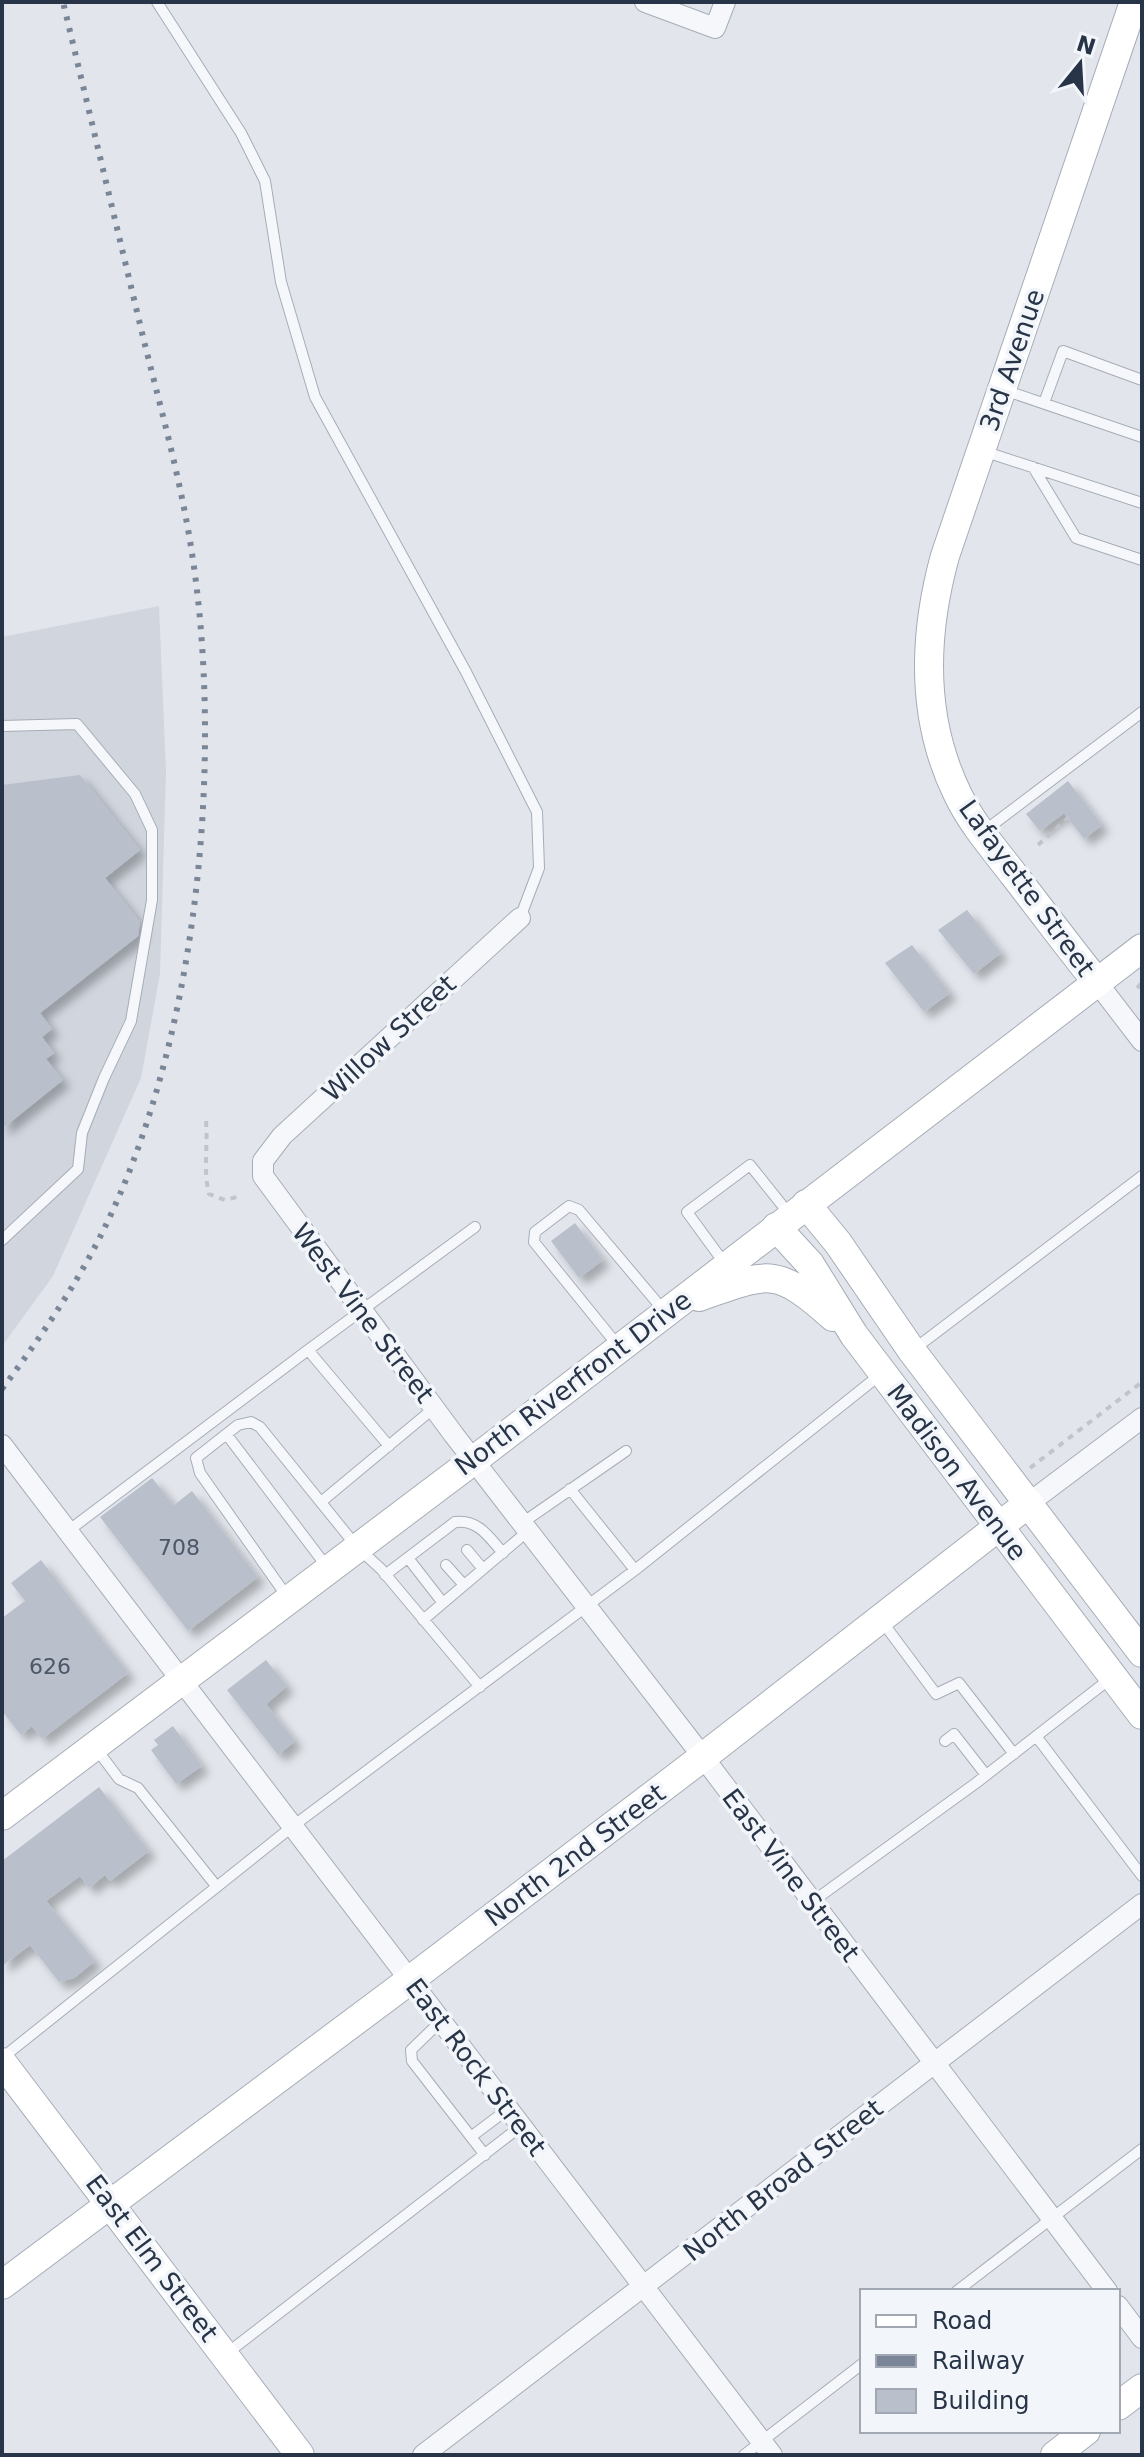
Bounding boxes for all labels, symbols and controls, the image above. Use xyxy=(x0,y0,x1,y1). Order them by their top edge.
north arrow xyxy=(1040,24,1120,104)
text: N xyxy=(1073,31,1099,60)
street label: 3rd Avenue xyxy=(974,285,1050,435)
street label: Lafayette Street xyxy=(953,794,1101,982)
street label: Willow Street xyxy=(316,969,462,1107)
street label: West Vine Street xyxy=(286,1218,440,1408)
street label: North Riverfront Drive xyxy=(449,1284,697,1482)
street label: Madison Avenue xyxy=(881,1378,1033,1566)
house number: 708 xyxy=(158,1535,200,1560)
house number: 626 xyxy=(29,1654,71,1679)
street label: North 2nd Street xyxy=(479,1777,671,1933)
street label: East Vine Street xyxy=(716,1783,866,1967)
street label: East Rock Street xyxy=(400,1973,552,2161)
street label: North Broad Street xyxy=(677,2093,889,2267)
street label: East Elm Street xyxy=(80,2169,224,2347)
legend xyxy=(860,2289,1120,2433)
text: Road xyxy=(932,2307,992,2335)
text: Railway xyxy=(932,2347,1025,2375)
text: Building xyxy=(932,2387,1029,2415)

